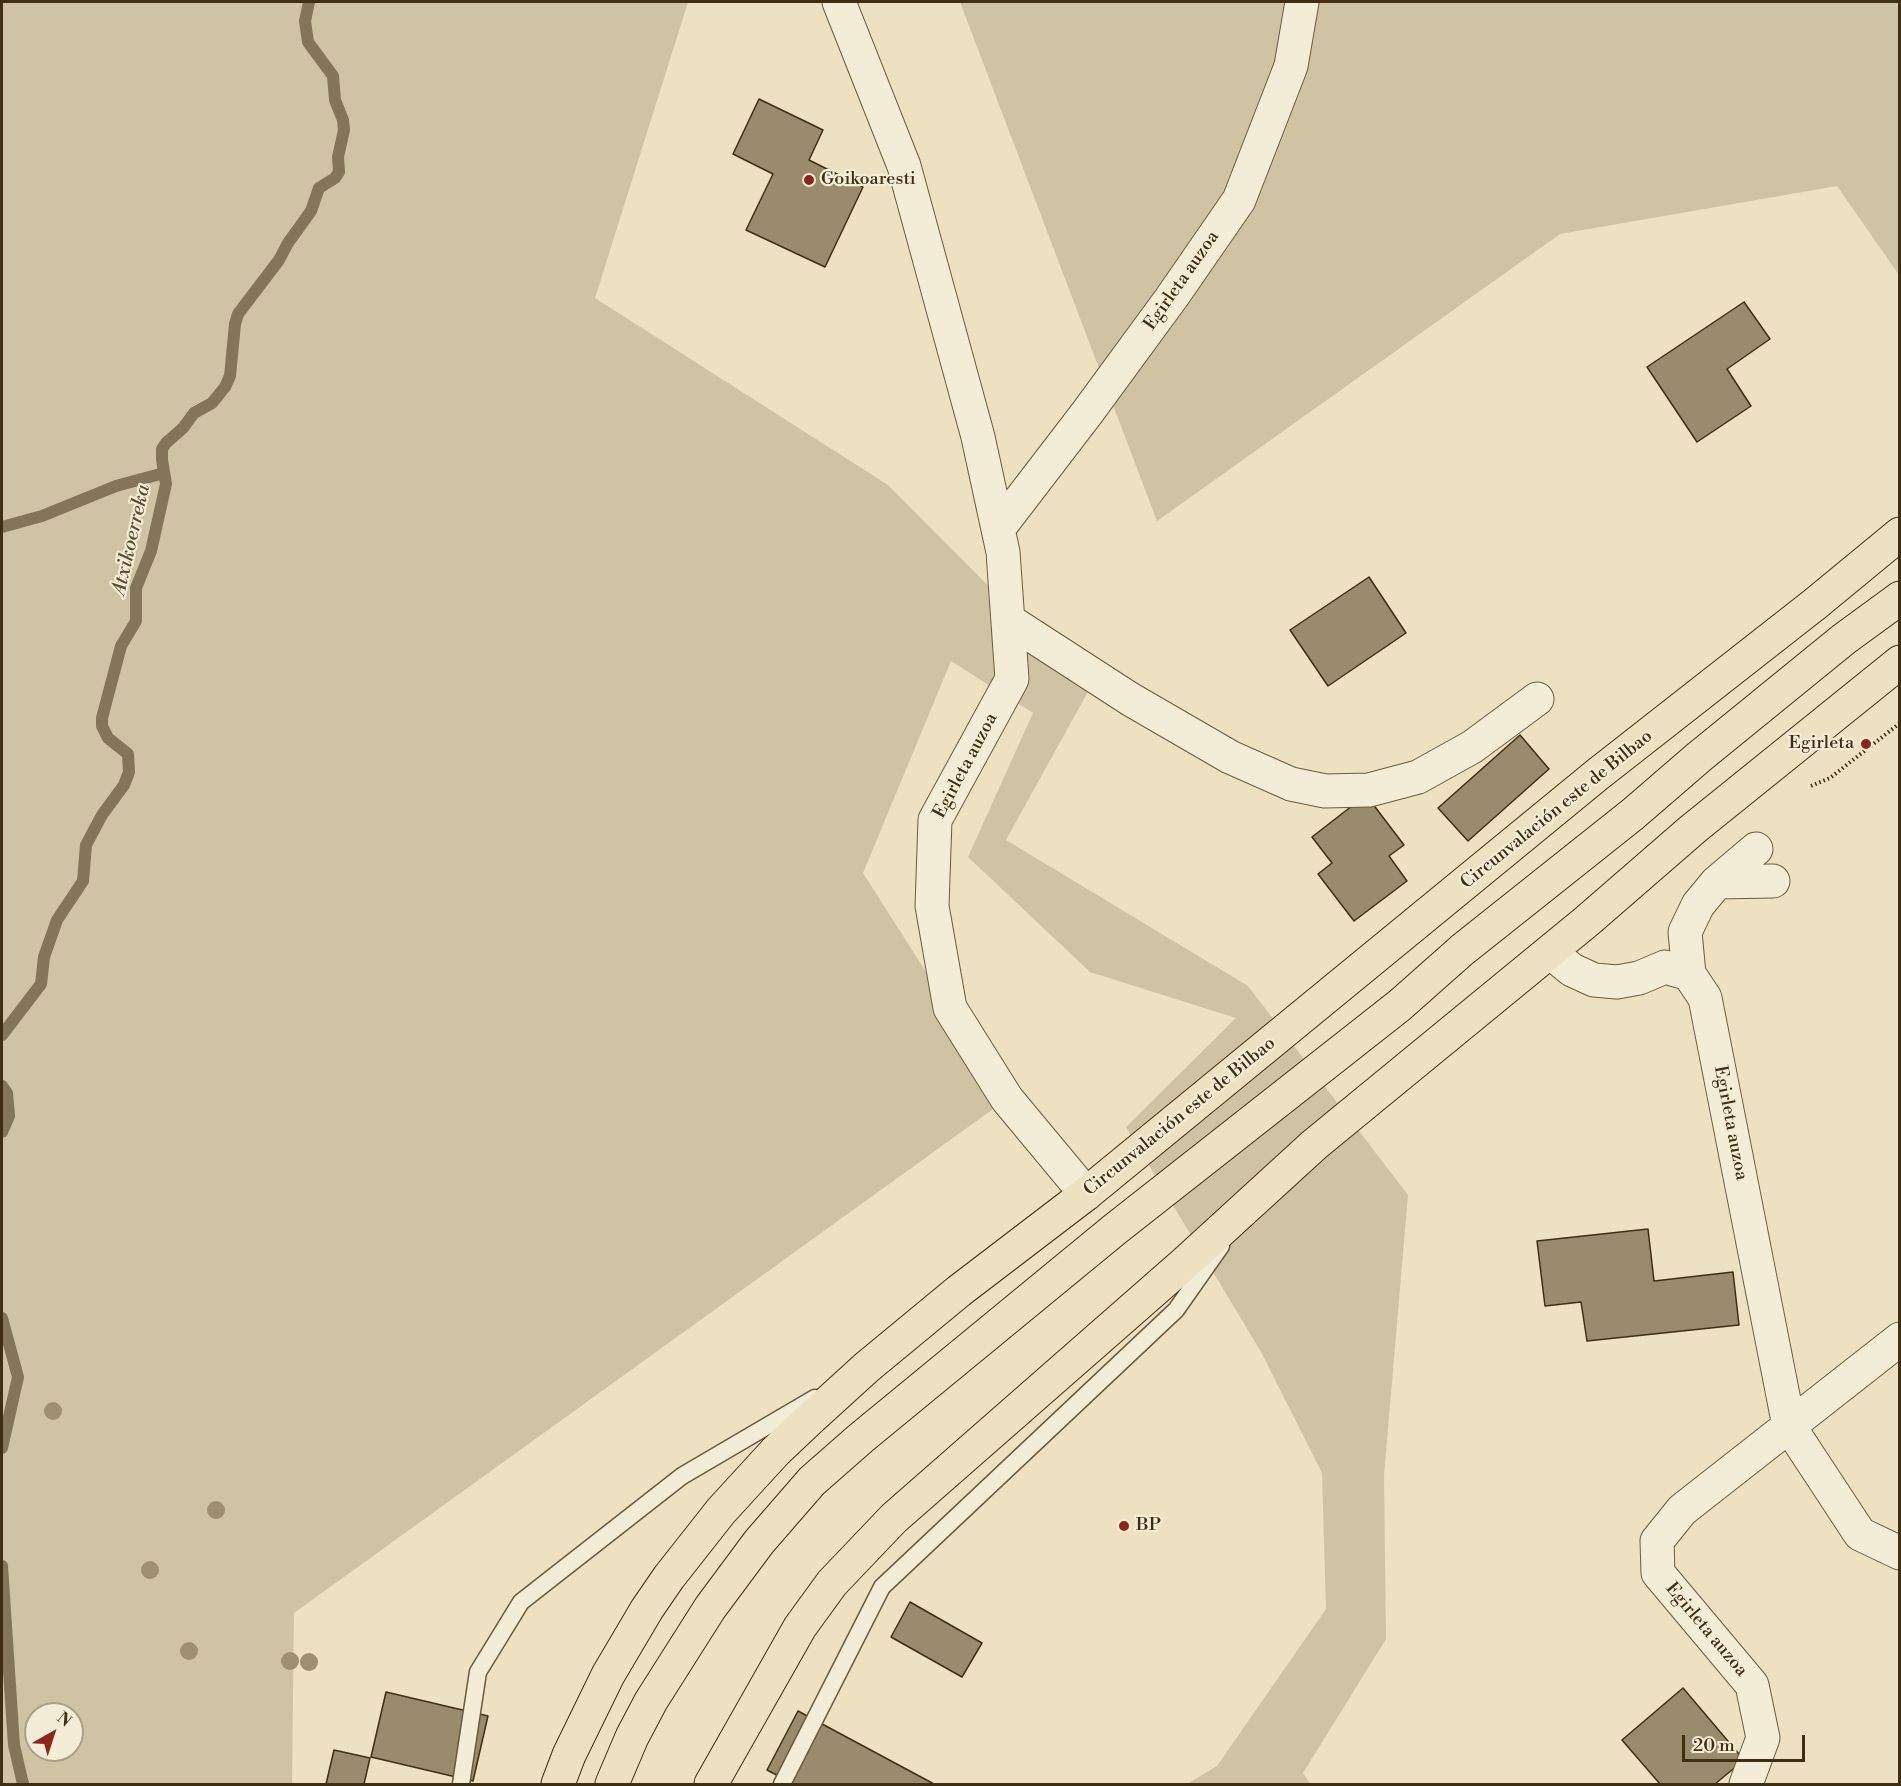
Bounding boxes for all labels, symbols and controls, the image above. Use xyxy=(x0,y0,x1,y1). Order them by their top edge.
place label: Goikoaresti xyxy=(821,169,916,191)
marker: Goikoaresti xyxy=(802,173,816,187)
street label: Egirleta auzoa xyxy=(1140,227,1224,335)
water label: Atxikoerreka xyxy=(108,482,156,598)
street label: Egirleta auzoa xyxy=(929,710,1003,822)
street label: Circunvalación este de Bilbao xyxy=(1457,726,1657,894)
place label: Egirleta xyxy=(1789,733,1854,755)
marker: Egirleta xyxy=(1859,737,1873,751)
street label: Circunvalación este de Bilbao xyxy=(1080,1033,1280,1201)
street label: Egirleta auzoa xyxy=(1708,1064,1752,1182)
place label: BP xyxy=(1136,1515,1161,1537)
marker: BP xyxy=(1117,1519,1131,1533)
street label: Egirleta auzoa xyxy=(1660,1579,1752,1681)
north arrow xyxy=(24,1702,84,1762)
text: N xyxy=(53,1708,75,1731)
scale bar xyxy=(1685,1723,1808,1761)
text: 20 m xyxy=(1693,1734,1735,1757)

